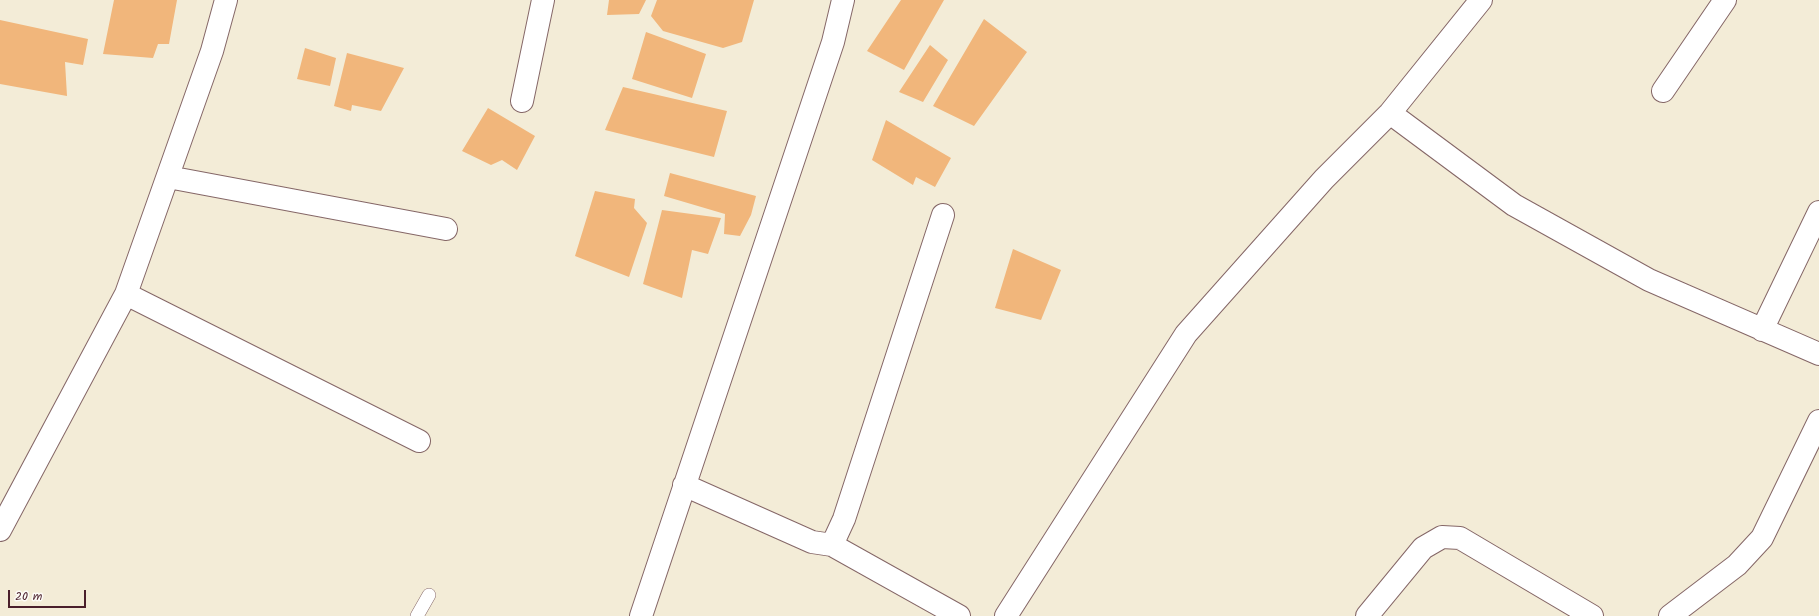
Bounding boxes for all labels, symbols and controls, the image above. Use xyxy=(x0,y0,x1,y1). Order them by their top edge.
scale bar xyxy=(10,582,88,608)
text: 20 m xyxy=(15,587,42,606)

